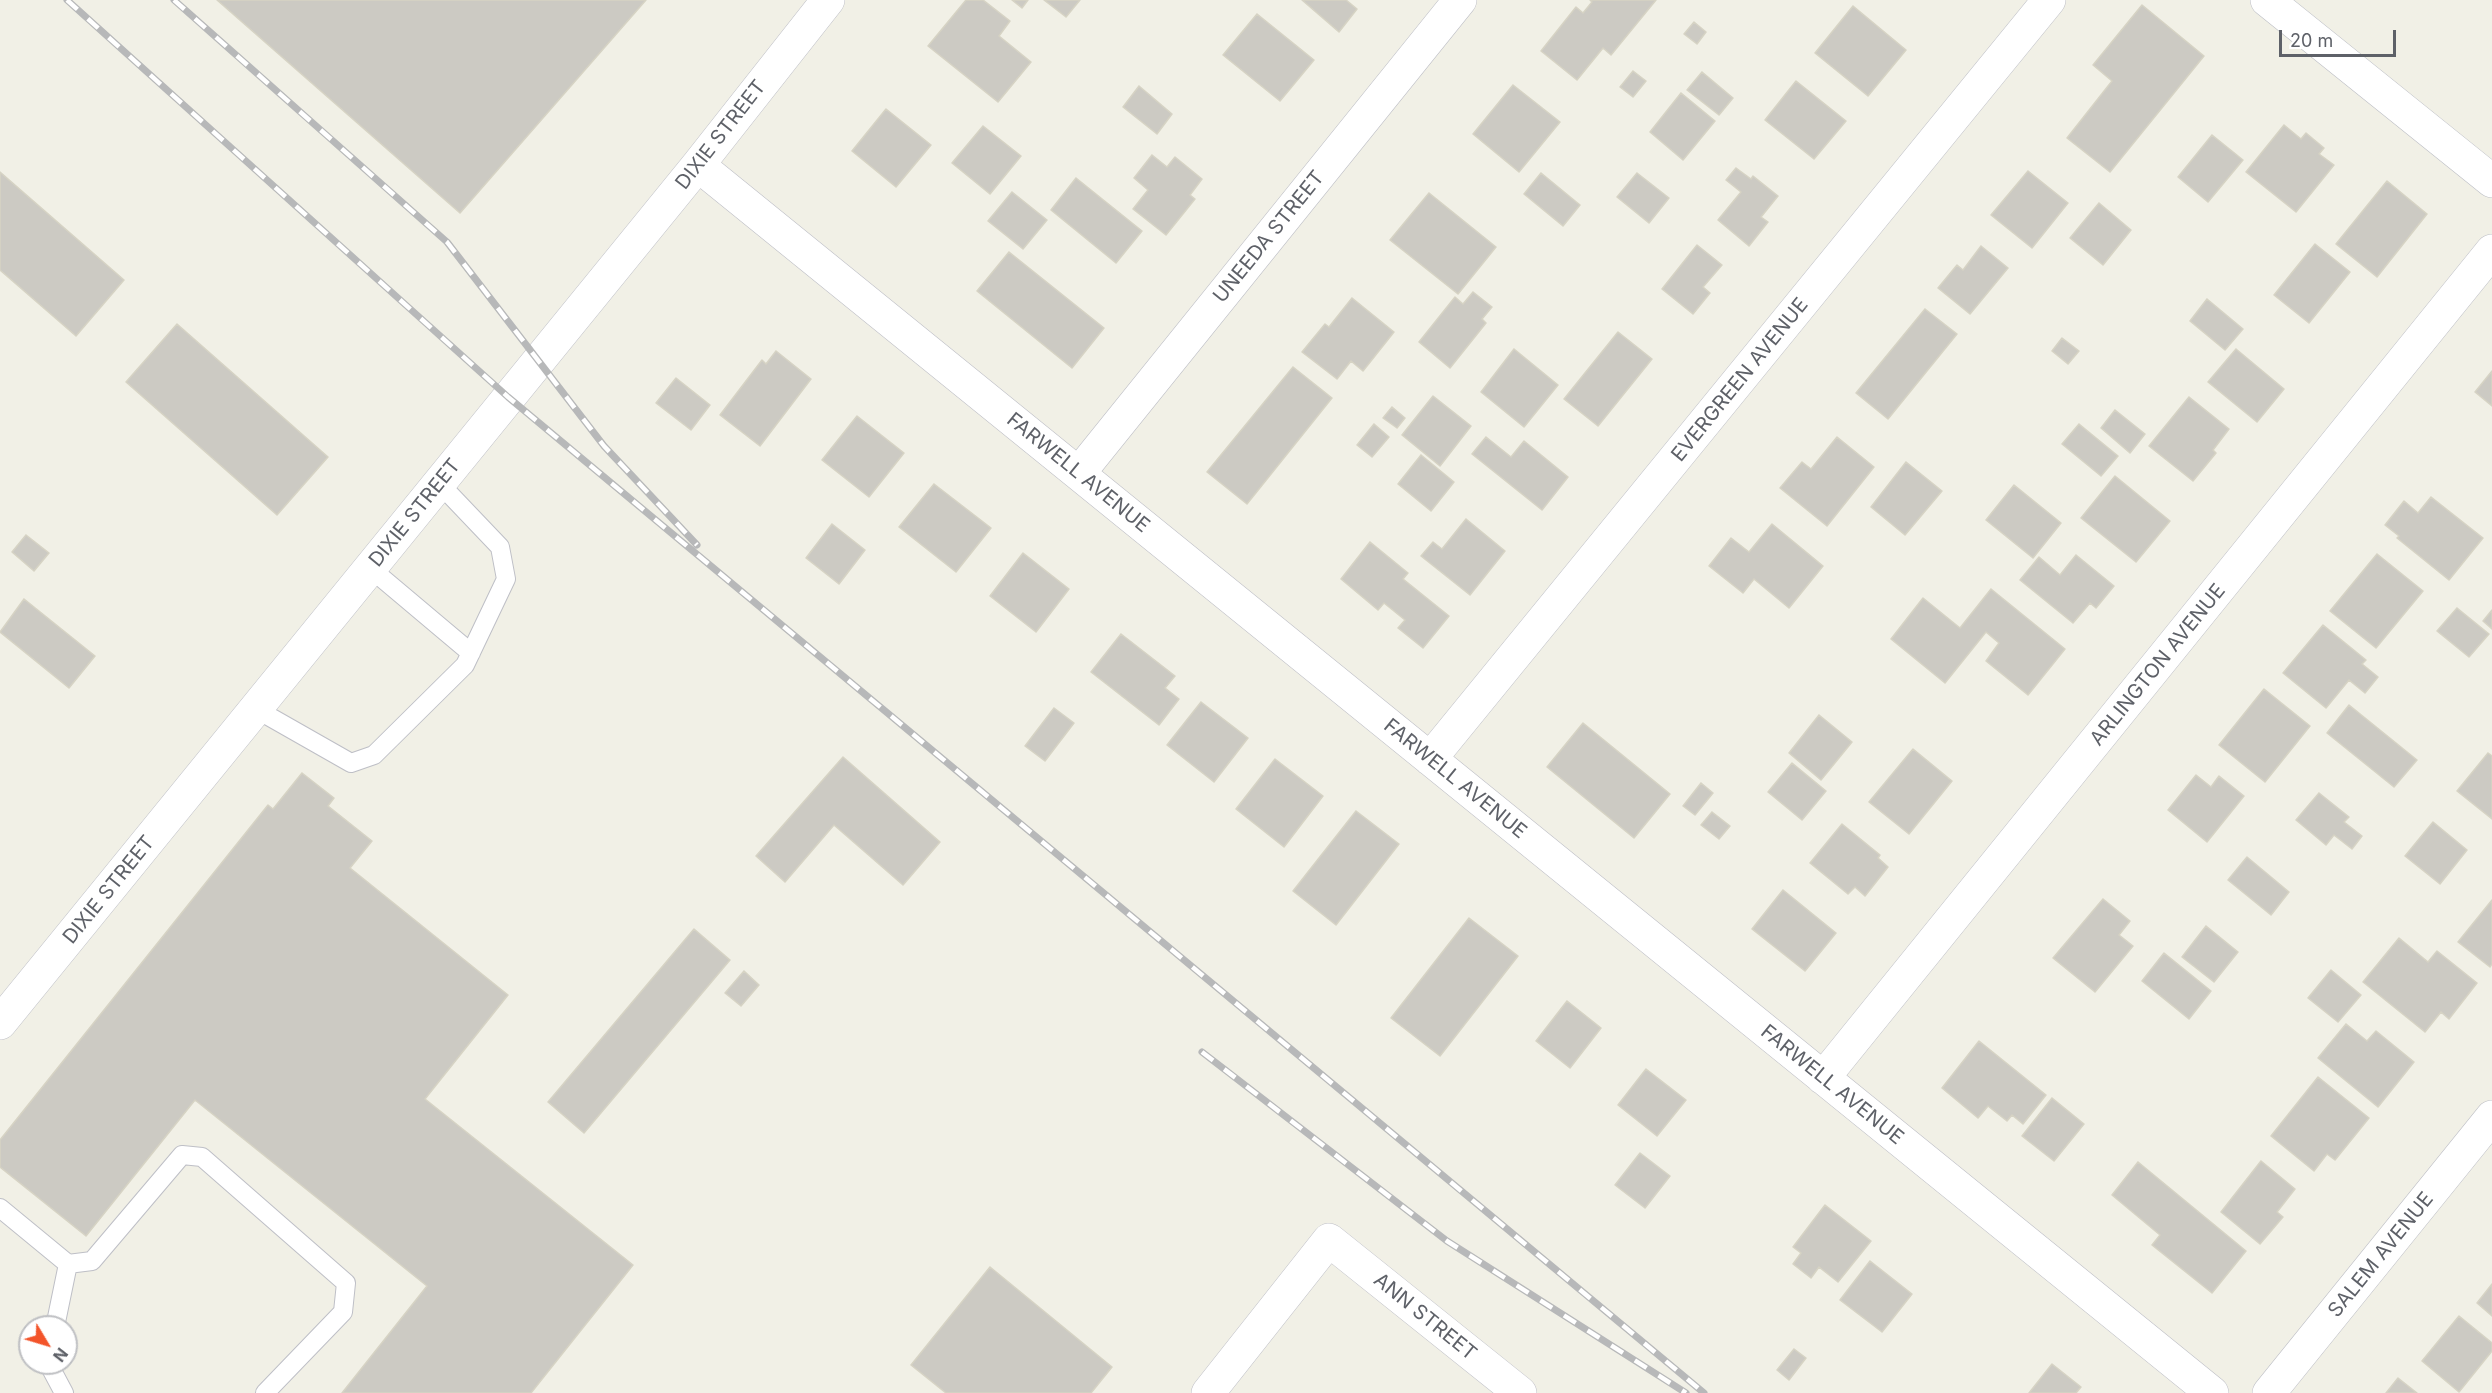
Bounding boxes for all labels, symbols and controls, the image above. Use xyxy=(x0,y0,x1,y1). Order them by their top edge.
scale bar xyxy=(2282,18,2399,56)
text: 20 m xyxy=(2290,30,2333,51)
street label: DIXIE STREET xyxy=(671,76,771,194)
street label: UNEEDA STREET xyxy=(1208,166,1330,308)
street label: EVERGREEN AVENUE xyxy=(1667,293,1813,467)
street label: FARWELL AVENUE xyxy=(1002,408,1154,538)
street label: DIXIE STREET xyxy=(364,454,466,572)
street label: ARLINGTON AVENUE xyxy=(2085,579,2231,751)
street label: FARWELL AVENUE xyxy=(1379,714,1531,844)
street label: DIXIE STREET xyxy=(58,831,160,949)
street label: FARWELL AVENUE xyxy=(1756,1020,1908,1150)
street label: SALEM AVENUE xyxy=(2323,1188,2439,1322)
street label: ANN STREET xyxy=(1369,1268,1481,1366)
north arrow xyxy=(18,1315,78,1375)
text: N xyxy=(49,1344,72,1366)

